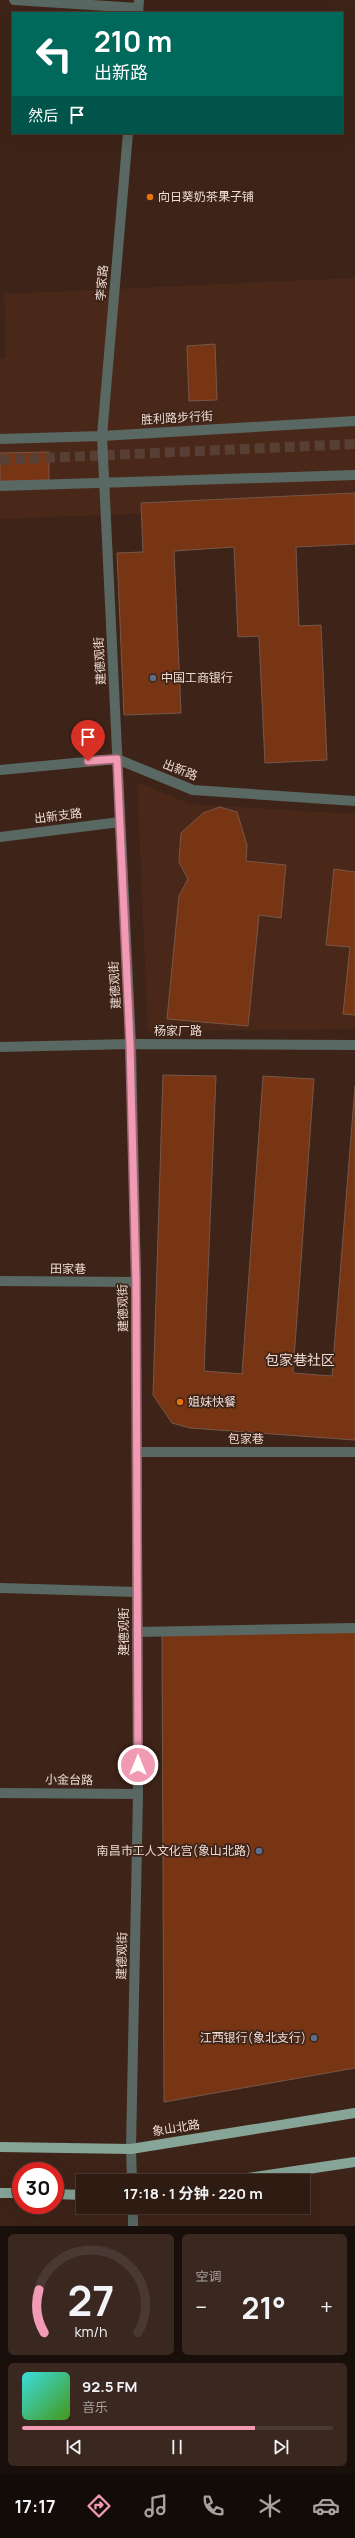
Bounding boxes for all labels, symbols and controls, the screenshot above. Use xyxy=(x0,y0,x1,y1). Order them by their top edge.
text: 210 m xyxy=(94,22,172,60)
icon: left xyxy=(28,28,80,80)
text: 出新路 xyxy=(94,60,148,84)
icon: arrive xyxy=(66,104,88,126)
text: 然后 xyxy=(28,105,58,126)
place label: 向日葵奶茶果子铺 xyxy=(158,188,254,205)
marker: 向日葵奶茶果子铺 xyxy=(145,192,155,202)
street label: 李家路 xyxy=(91,264,112,302)
street label: 胜利路步行街 xyxy=(141,407,213,428)
street label: 建德观街 xyxy=(90,637,109,685)
place label: 中国工商银行 xyxy=(161,669,233,686)
marker: 中国工商银行 xyxy=(148,673,158,683)
pin xyxy=(71,720,105,761)
icon: arrive xyxy=(77,726,99,748)
street label: 出新路 xyxy=(160,755,200,784)
street label: 出新支路 xyxy=(33,804,83,827)
street label: 建德观街 xyxy=(105,961,124,1009)
street label: 杨家厂路 xyxy=(154,1022,202,1039)
street label: 田家巷 xyxy=(50,1260,86,1277)
street label: 建德观街 xyxy=(114,1284,131,1332)
district label: 包家巷社区 xyxy=(265,1350,335,1369)
place label: 姐妹快餐 xyxy=(188,1393,236,1410)
marker: 姐妹快餐 xyxy=(175,1397,185,1407)
street label: 包家巷 xyxy=(228,1430,264,1447)
street label: 建德观街 xyxy=(115,1608,132,1656)
position arrow xyxy=(117,1744,159,1786)
street label: 小金台路 xyxy=(45,1771,93,1788)
place label: 南昌市工人文化宫(象山北路) xyxy=(97,1842,251,1859)
marker: 南昌市工人文化宫(象山北路) xyxy=(254,1846,264,1856)
street label: 建德观街 xyxy=(113,1932,130,1980)
place label: 江西银行(象北支行) xyxy=(200,2029,306,2046)
marker: 江西银行(象北支行) xyxy=(309,2033,319,2043)
street label: 象山北路 xyxy=(151,2115,201,2140)
speed limit sign: 30 xyxy=(12,2162,64,2214)
text: 17:18 · 1 分钟 · 220 m xyxy=(123,2183,263,2204)
text: 空调 xyxy=(196,2267,222,2285)
text: 27 xyxy=(67,2271,114,2327)
text: 21° xyxy=(242,2287,286,2328)
text: − xyxy=(196,2292,207,2322)
text: + xyxy=(320,2292,333,2322)
text: km/h xyxy=(74,2321,107,2340)
text: 92.5 FM xyxy=(82,2376,137,2397)
text: 音乐 xyxy=(82,2398,108,2416)
icon: previous xyxy=(63,2436,85,2458)
icon: pause xyxy=(166,2436,188,2458)
icon: next xyxy=(270,2436,292,2458)
icon: directions xyxy=(85,2492,113,2520)
icon: music xyxy=(142,2492,170,2520)
icon: phone xyxy=(199,2492,227,2520)
icon: climate xyxy=(256,2492,284,2520)
icon: car xyxy=(312,2492,340,2520)
text: 17:17 xyxy=(14,2494,56,2518)

